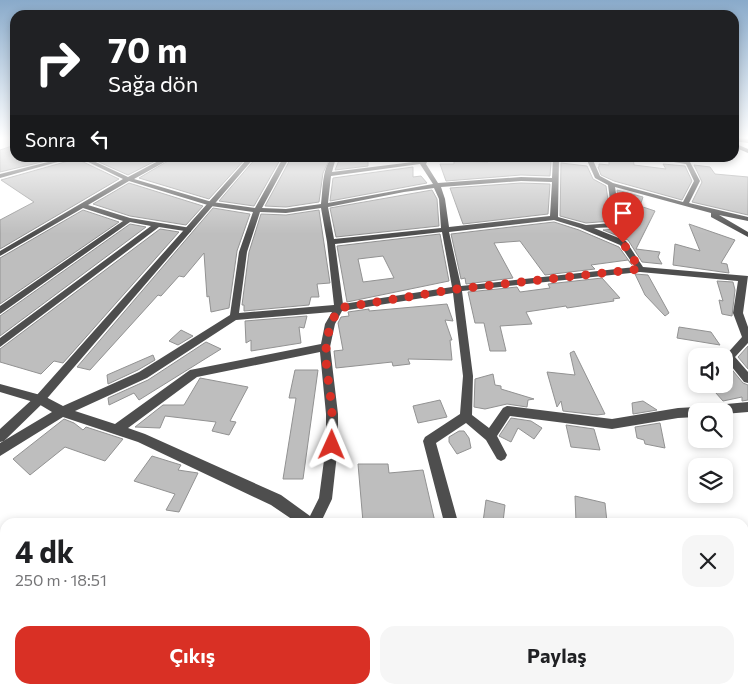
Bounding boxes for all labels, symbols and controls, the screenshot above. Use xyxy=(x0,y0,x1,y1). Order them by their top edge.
text: 70 m xyxy=(108,27,188,70)
icon: right xyxy=(25,30,90,95)
text: Sağa dön xyxy=(108,70,198,97)
icon: left xyxy=(86,125,114,153)
text: Sonra xyxy=(25,128,76,151)
pin xyxy=(602,192,644,243)
icon: arrive xyxy=(609,199,637,227)
map controls xyxy=(688,348,733,503)
button: sound xyxy=(688,348,733,393)
button: search xyxy=(688,403,733,448)
position arrow xyxy=(305,418,357,470)
button: layers xyxy=(688,458,733,503)
text: 4 dk xyxy=(15,532,74,569)
button: close xyxy=(682,535,734,587)
text: 250 m · 18:51 xyxy=(15,570,107,589)
button: Çıkış xyxy=(15,626,370,684)
button: Paylaş xyxy=(380,626,734,684)

